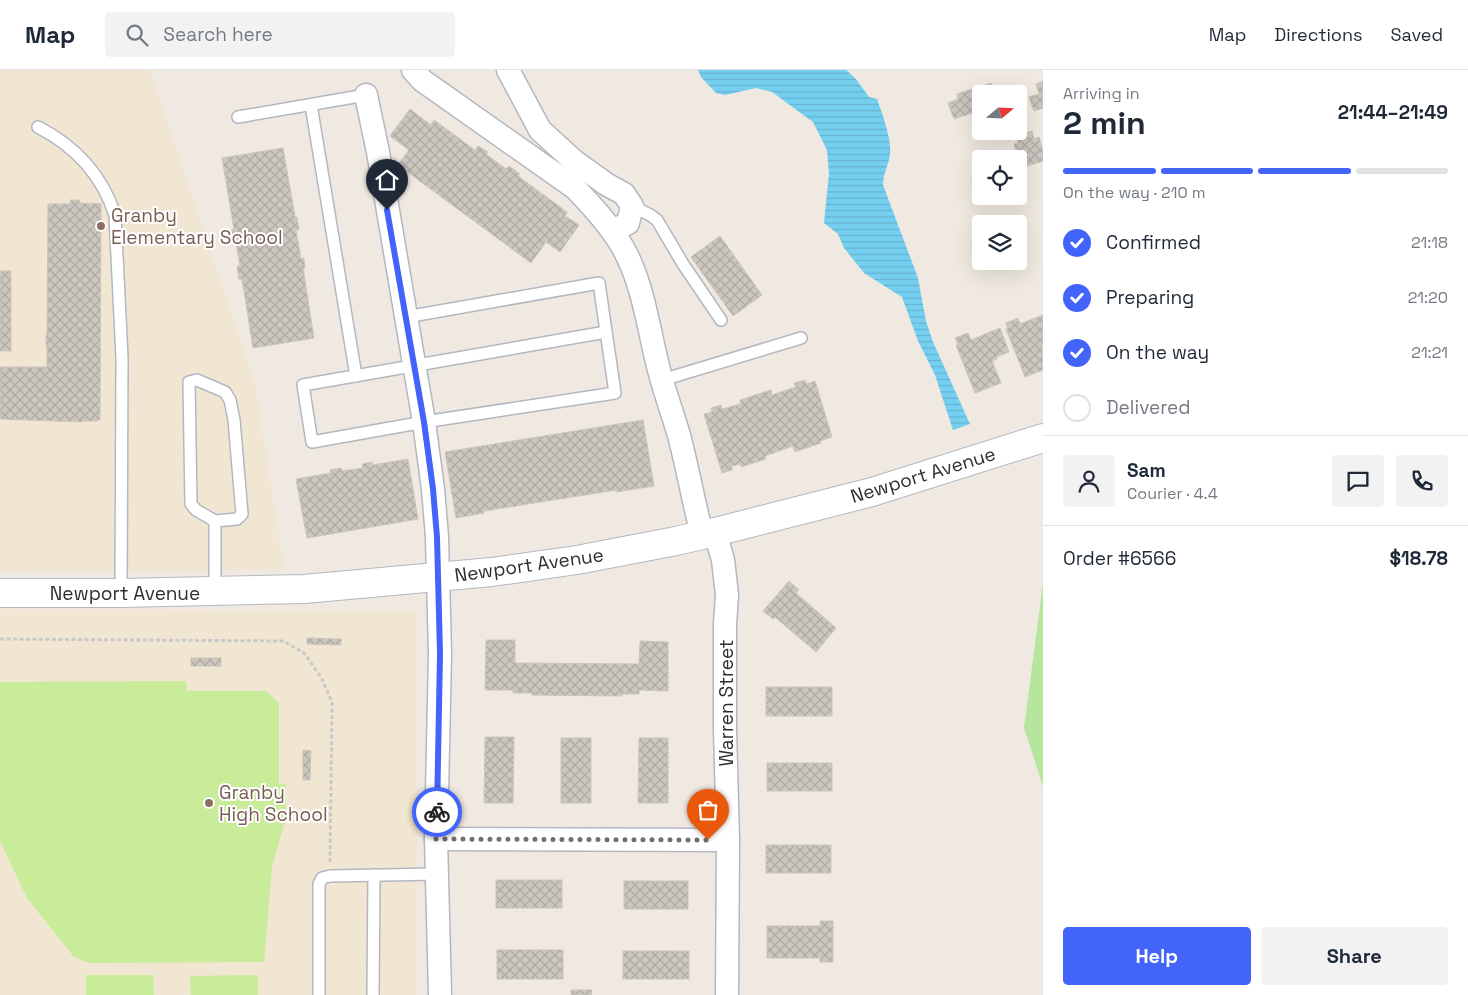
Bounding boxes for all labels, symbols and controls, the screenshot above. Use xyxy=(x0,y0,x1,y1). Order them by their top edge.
search box xyxy=(105,12,455,57)
text: Map xyxy=(25,19,75,50)
icon: search xyxy=(123,21,151,49)
text: Search here xyxy=(163,22,273,47)
text: Map xyxy=(1209,23,1246,46)
text: Directions xyxy=(1274,23,1363,46)
text: Saved xyxy=(1391,23,1443,46)
text: Arriving in xyxy=(1063,83,1140,104)
north arrow xyxy=(972,85,1028,140)
map controls xyxy=(972,85,1027,270)
text: 21:44–21:49 xyxy=(1338,100,1448,125)
text: 2 min xyxy=(1063,103,1146,143)
button: locate xyxy=(972,150,1027,205)
pin xyxy=(366,159,408,210)
icon: home xyxy=(373,166,401,194)
text: On the way · 210 m xyxy=(1063,182,1206,203)
place label: Granby Elementary School xyxy=(111,203,283,250)
button: layers xyxy=(972,215,1027,270)
marker: Granby Elementary School xyxy=(95,220,107,232)
icon: check xyxy=(1063,229,1091,257)
text: Confirmed xyxy=(1106,230,1201,255)
text: 21:18 xyxy=(1411,232,1448,253)
icon: check xyxy=(1063,284,1091,312)
text: Preparing xyxy=(1106,285,1194,310)
text: 21:20 xyxy=(1408,287,1448,308)
icon: check xyxy=(1063,339,1091,367)
text: On the way xyxy=(1106,340,1209,365)
text: 21:21 xyxy=(1411,342,1448,363)
text: Delivered xyxy=(1106,395,1191,420)
street label: Newport Avenue xyxy=(847,441,999,509)
button: person xyxy=(1063,455,1115,507)
button: chat xyxy=(1332,455,1384,507)
button: phone xyxy=(1396,455,1448,507)
text: Sam xyxy=(1127,458,1166,483)
text: Courier · 4.4 xyxy=(1127,483,1218,504)
street label: Newport Avenue xyxy=(453,542,605,588)
text: Order #6566 xyxy=(1063,546,1176,571)
text: $18.78 xyxy=(1390,546,1448,571)
street label: Newport Avenue xyxy=(50,581,200,606)
street label: Warren Street xyxy=(714,639,739,767)
place label: Granby High School xyxy=(219,780,328,827)
courier xyxy=(412,787,462,837)
pin xyxy=(687,789,729,840)
icon: bag xyxy=(694,796,722,824)
marker: Granby High School xyxy=(203,797,215,809)
icon: bike xyxy=(423,798,451,826)
button: Help xyxy=(1063,927,1251,985)
button: Share xyxy=(1261,927,1448,985)

